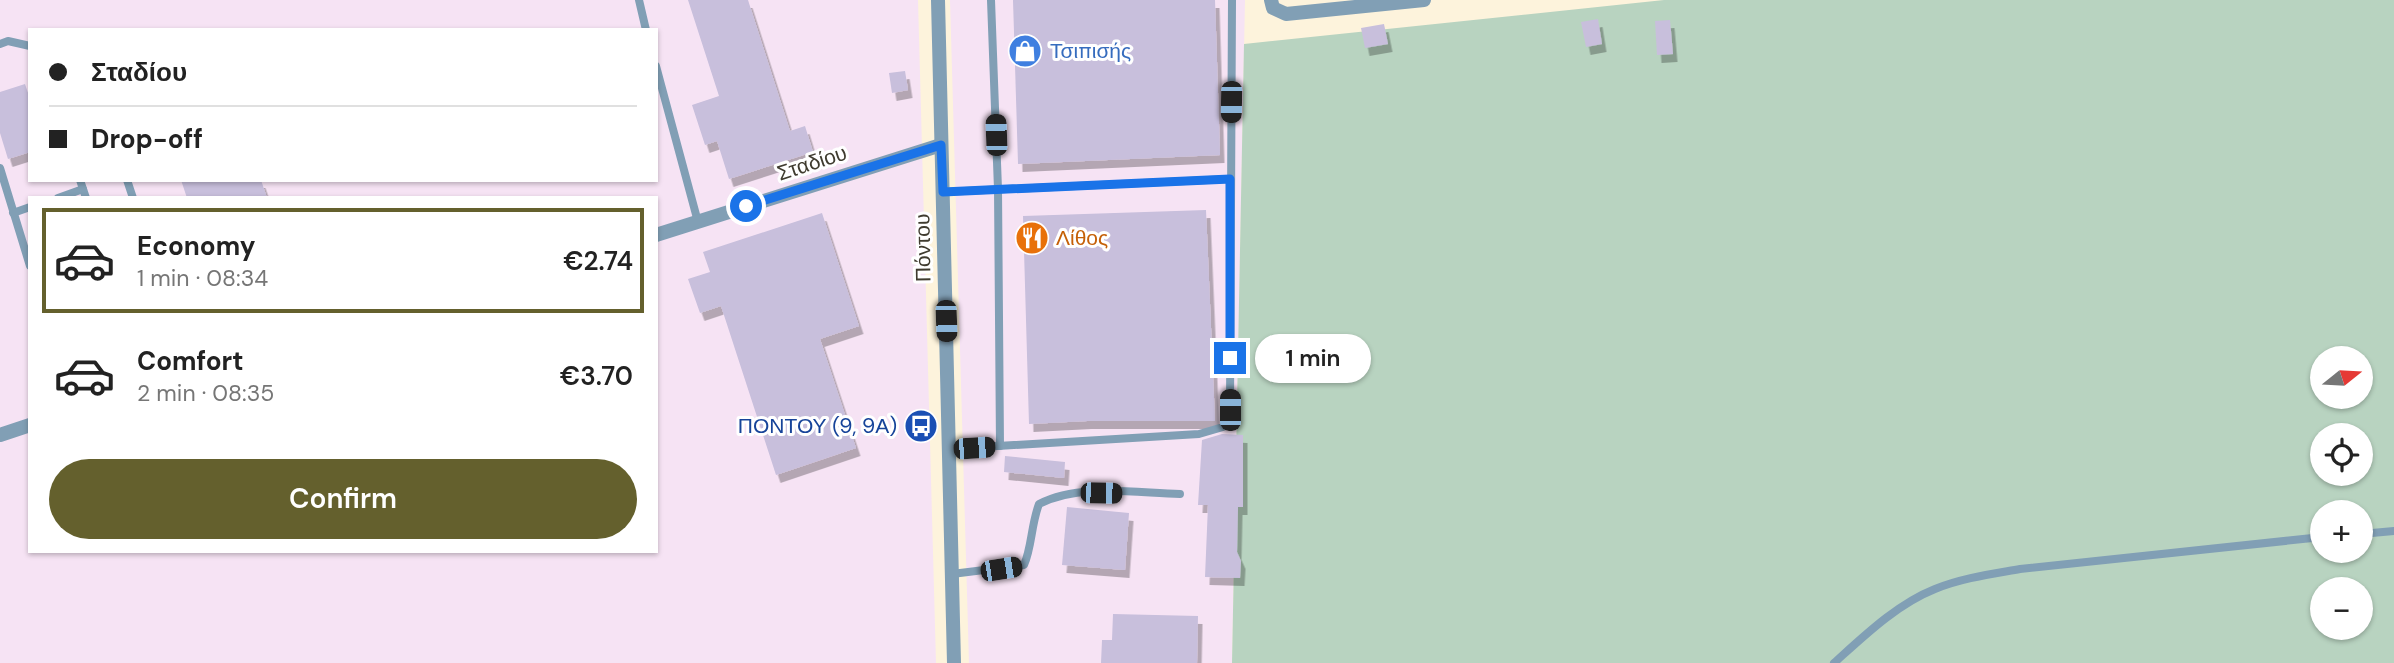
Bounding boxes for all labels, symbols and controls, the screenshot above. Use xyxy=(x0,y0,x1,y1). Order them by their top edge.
shop icon: Τσιπισής xyxy=(1006,32,1044,70)
place label: Τσιπισής xyxy=(1050,37,1131,65)
text: Σταδίου xyxy=(91,55,187,89)
car xyxy=(1221,81,1242,123)
car xyxy=(985,114,1008,156)
text: Drop-off xyxy=(91,122,203,156)
street label: Σταδίου xyxy=(774,139,850,187)
route start xyxy=(730,190,762,222)
street label: Πόντου xyxy=(908,214,938,282)
restaurant icon: Λίθος xyxy=(1013,219,1051,257)
place label: Λίθος xyxy=(1056,224,1108,252)
icon: car xyxy=(53,229,116,292)
text: Economy xyxy=(137,229,255,263)
text: €2.74 xyxy=(563,244,633,278)
text: 1 min · 08:34 xyxy=(137,263,268,293)
car xyxy=(935,300,958,342)
callout: 1 min xyxy=(1254,334,1370,382)
route end xyxy=(1214,342,1246,374)
text: 1 min xyxy=(1286,343,1340,373)
icon: car xyxy=(53,344,116,407)
text: Comfort xyxy=(137,344,243,378)
north arrow xyxy=(2310,346,2373,410)
map controls xyxy=(2310,346,2373,640)
text: €3.70 xyxy=(560,359,633,393)
text: 2 min · 08:35 xyxy=(137,378,274,408)
car xyxy=(1220,389,1241,431)
bus stop icon: ΠΟΝΤΟΥ (9, 9Α) xyxy=(902,407,940,445)
place label: ΠΟΝΤΟΥ (9, 9Α) xyxy=(738,412,897,440)
button: locate xyxy=(2310,423,2373,486)
car xyxy=(953,436,996,460)
button: Confirm xyxy=(49,459,637,539)
car xyxy=(1080,482,1123,504)
button: + xyxy=(2310,500,2373,563)
car xyxy=(979,555,1024,583)
button: − xyxy=(2310,577,2373,640)

